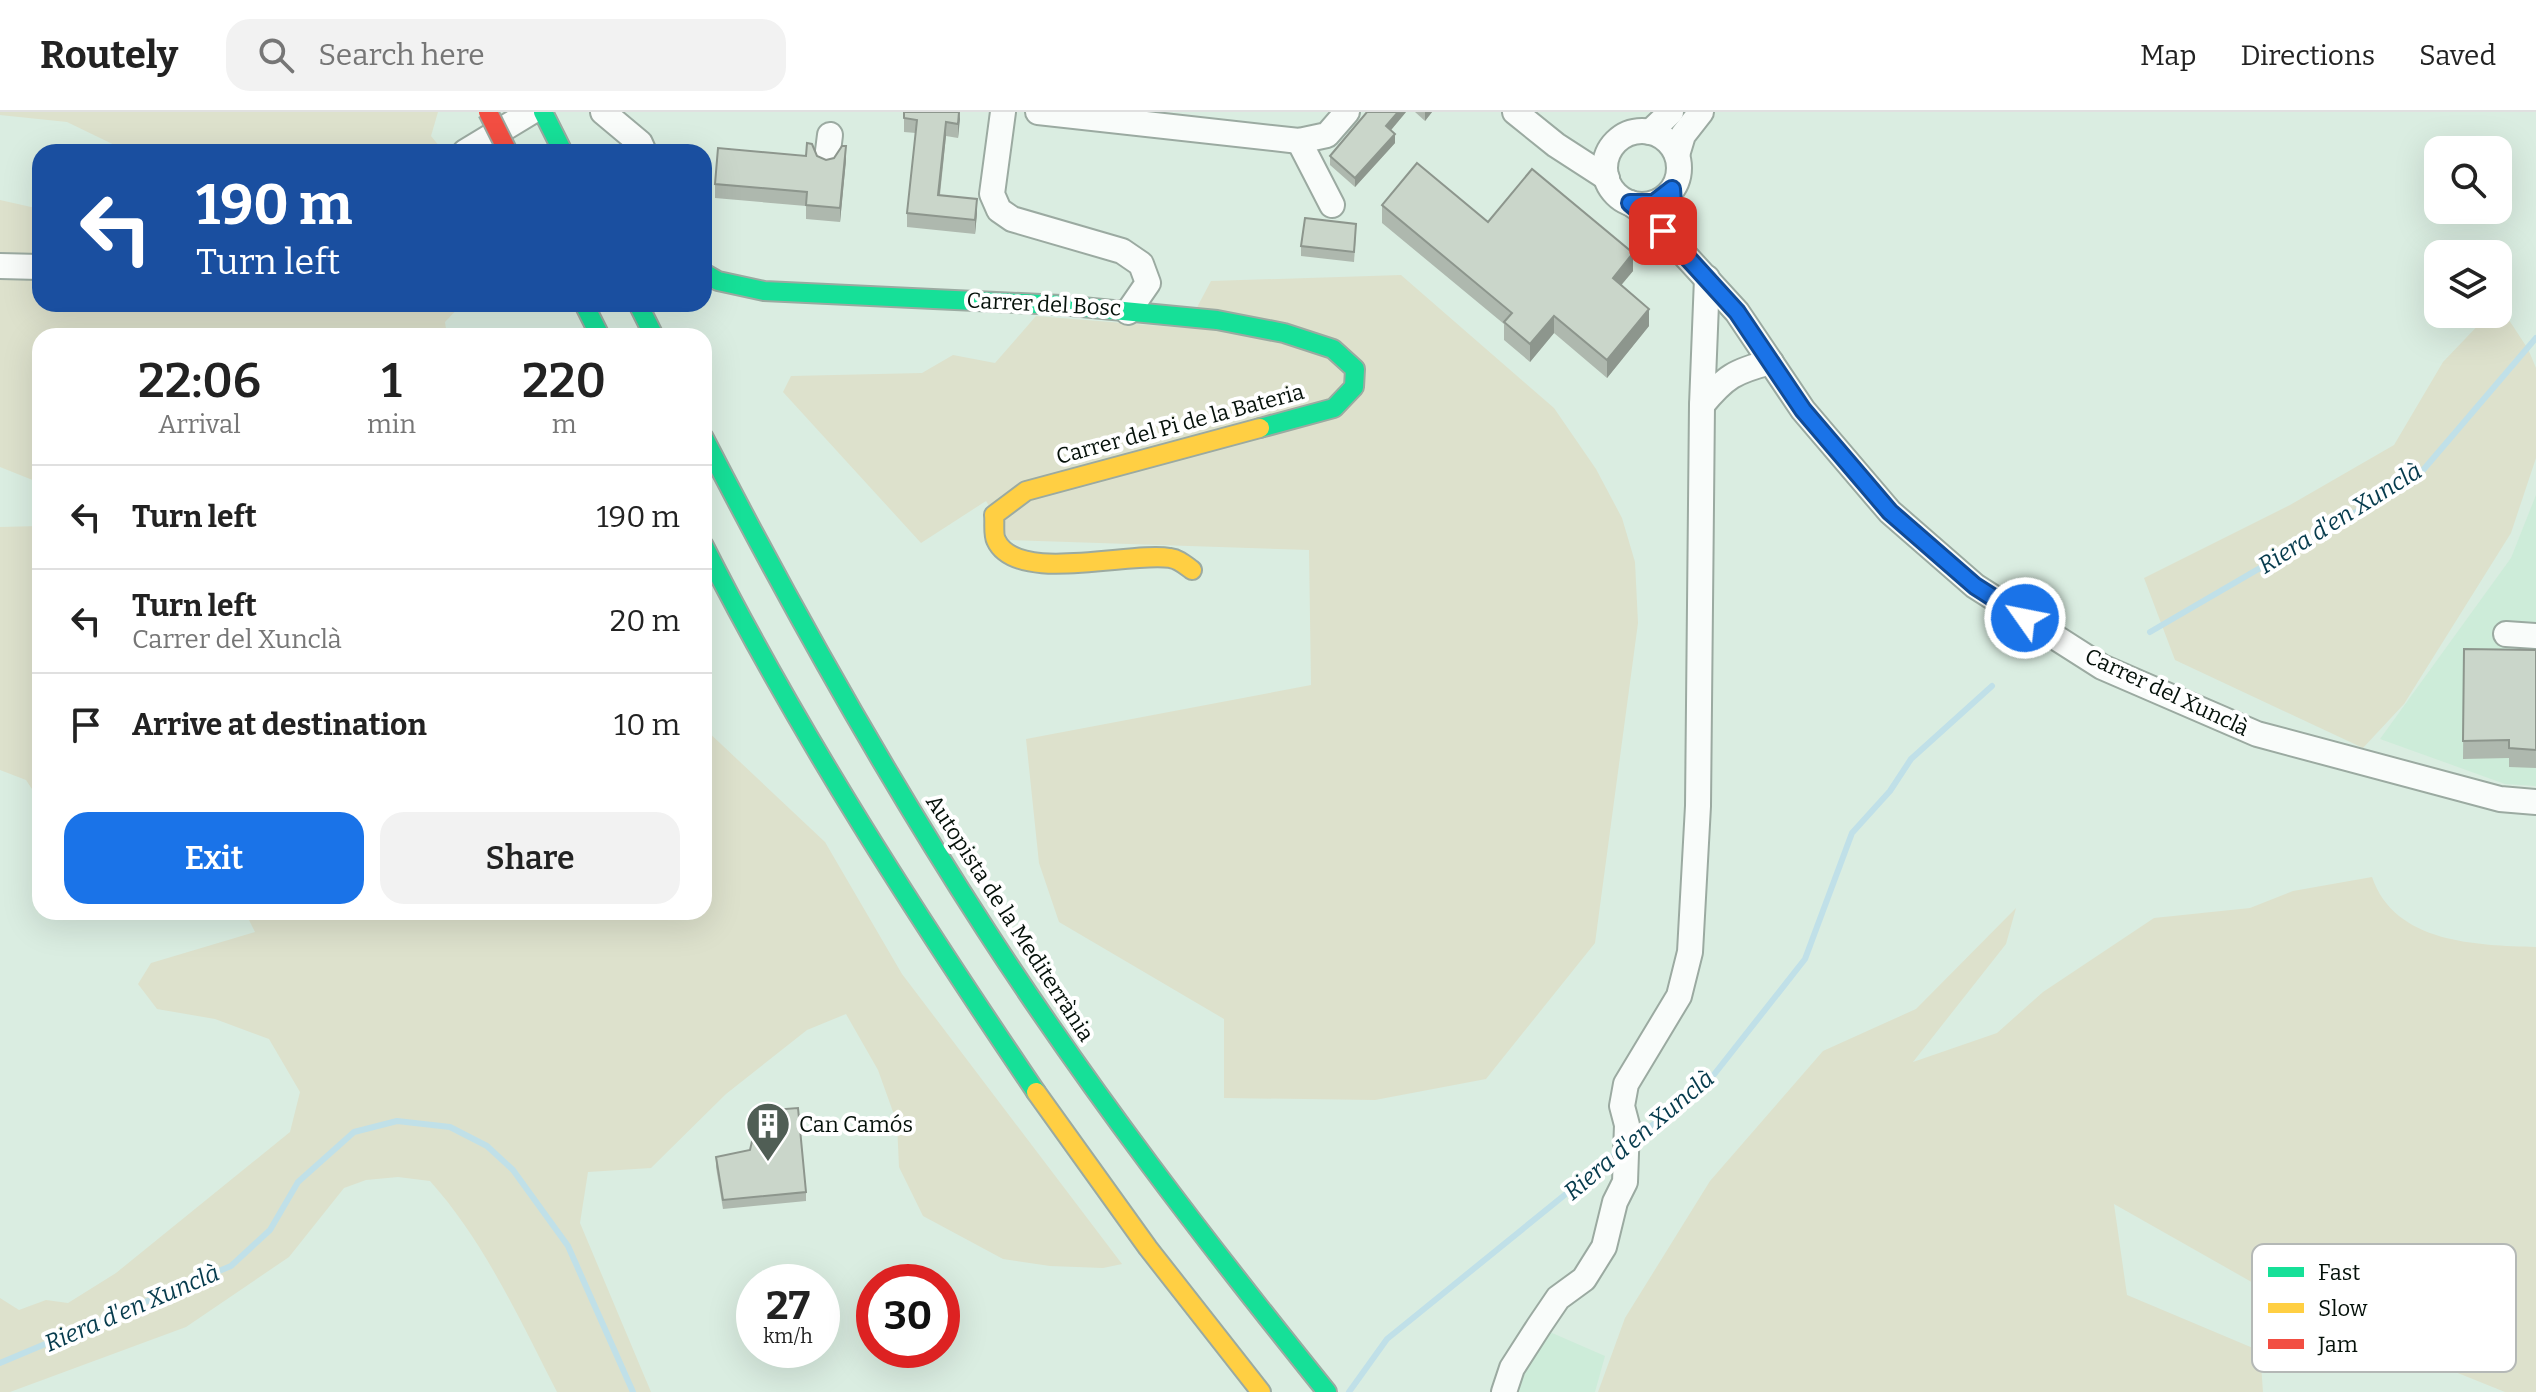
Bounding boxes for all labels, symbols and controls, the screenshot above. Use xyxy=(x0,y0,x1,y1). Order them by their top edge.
search box xyxy=(226,19,786,91)
text: Routely xyxy=(40,32,178,78)
icon: search xyxy=(254,33,298,77)
text: Search here xyxy=(318,37,485,73)
text: Map xyxy=(2140,39,2196,72)
text: Directions xyxy=(2240,39,2375,72)
text: Saved xyxy=(2419,39,2496,72)
map controls xyxy=(2424,136,2512,328)
button: search xyxy=(2424,136,2512,224)
text: 190 m xyxy=(196,172,352,239)
icon: left xyxy=(64,176,168,280)
pin xyxy=(1629,197,1697,265)
icon: arrive xyxy=(1641,209,1685,253)
text: Turn left xyxy=(196,240,340,284)
button: layers xyxy=(2424,240,2512,328)
street label: Carrer del Bosc xyxy=(966,286,1122,322)
text: 22:06 xyxy=(138,352,261,410)
text: 1 xyxy=(381,352,402,410)
text: 220 xyxy=(522,352,606,410)
street label: Carrer del Pi de la Bateria xyxy=(1053,378,1307,470)
text: Arrival xyxy=(158,409,241,440)
text: min xyxy=(367,409,416,440)
text: m xyxy=(552,409,576,440)
water label: Riera d'en Xunclà xyxy=(2253,457,2427,579)
icon: left xyxy=(64,495,108,539)
text: Turn left xyxy=(132,499,257,535)
text: 190 m xyxy=(596,499,680,535)
position arrow xyxy=(1983,576,2067,660)
text: Turn left xyxy=(132,588,257,624)
icon: left xyxy=(64,599,108,643)
text: 20 m xyxy=(610,603,680,639)
text: Carrer del Xunclà xyxy=(132,624,342,655)
street label: Carrer del Xunclà xyxy=(2081,642,2253,742)
icon: arrive xyxy=(64,703,108,747)
text: Arrive at destination xyxy=(132,707,427,743)
text: 10 m xyxy=(614,707,680,743)
street label: Autopista de la Mediterrània xyxy=(920,790,1100,1046)
button: Exit xyxy=(64,812,364,904)
button: Share xyxy=(380,812,680,904)
water label: Riera d'en Xunclà xyxy=(1558,1064,1720,1206)
building icon: Can Camós xyxy=(744,1100,792,1163)
place label: Can Camós xyxy=(799,1111,913,1138)
legend xyxy=(2252,1244,2516,1372)
water label: Riera d'en Xunclà xyxy=(40,1259,224,1357)
text: Fast xyxy=(2318,1259,2360,1286)
speed limit sign: 30 xyxy=(856,1264,960,1368)
text: 27 xyxy=(766,1282,810,1330)
text: Slow xyxy=(2318,1295,2368,1322)
text: km/h xyxy=(763,1324,813,1348)
text: Jam xyxy=(2317,1331,2358,1358)

